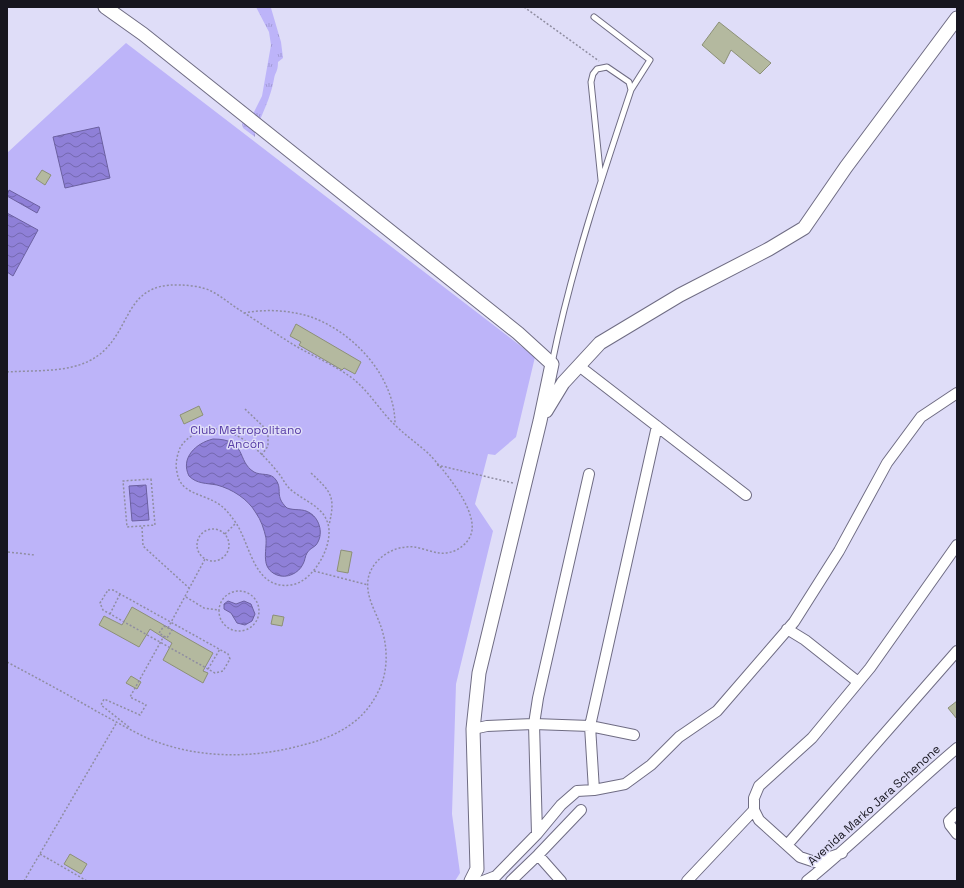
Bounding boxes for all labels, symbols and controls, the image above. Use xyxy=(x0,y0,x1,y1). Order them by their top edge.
park label: Club Metropolitano Ancón xyxy=(190,422,302,452)
street label: Avenida Marko Jara Schenone xyxy=(804,741,944,869)

